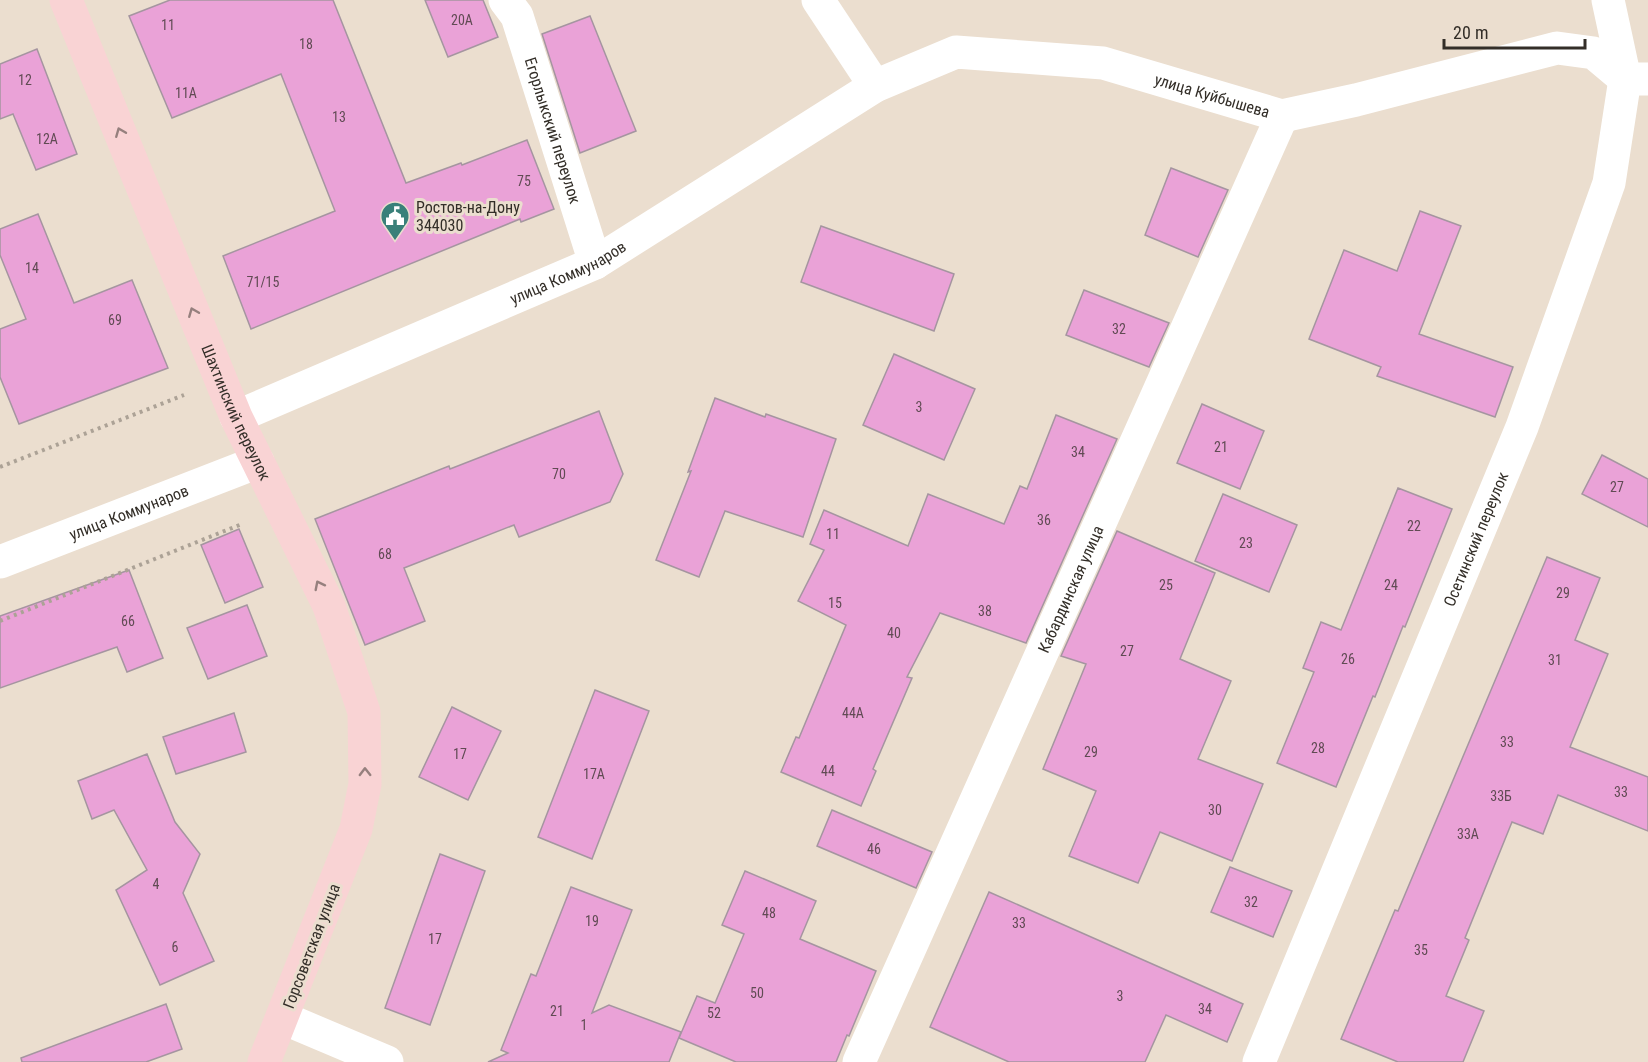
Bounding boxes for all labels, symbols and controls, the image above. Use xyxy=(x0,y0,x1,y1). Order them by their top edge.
house number: 20А xyxy=(451,12,473,28)
scale bar xyxy=(1444,12,1585,50)
house number: 11 xyxy=(161,17,175,33)
text: 20 m xyxy=(1453,22,1488,43)
house number: 18 xyxy=(299,36,313,52)
street label: Егорлыкский переулок xyxy=(521,55,585,206)
street label: улица Куйбышева xyxy=(1152,70,1272,122)
house number: 12 xyxy=(18,72,32,88)
house number: 11А xyxy=(175,85,197,101)
house number: 13 xyxy=(332,109,346,125)
one-way arrow xyxy=(115,127,127,138)
house number: 12А xyxy=(36,131,58,147)
house number: 75 xyxy=(517,173,531,189)
place label: Ростов-на-Дону 344030 xyxy=(416,198,520,235)
public building icon: Ростов-на-Дону 344030 xyxy=(379,200,411,242)
street label: улица Коммунаров xyxy=(507,237,630,308)
house number: 14 xyxy=(25,260,39,276)
house number: 71/15 xyxy=(247,274,280,290)
one-way arrow xyxy=(188,308,200,319)
house number: 69 xyxy=(108,312,122,328)
house number: 32 xyxy=(1112,321,1126,337)
street label: Шахтинский переулок xyxy=(197,341,275,484)
house number: 3 xyxy=(916,399,922,415)
house number: 21 xyxy=(1214,439,1228,455)
house number: 34 xyxy=(1071,444,1085,460)
house number: 70 xyxy=(552,466,566,482)
street label: Осетинский переулок xyxy=(1440,469,1512,609)
house number: 27 xyxy=(1610,479,1624,495)
street label: улица Коммунаров xyxy=(67,481,191,544)
house number: 36 xyxy=(1037,512,1051,528)
house number: 22 xyxy=(1407,518,1421,534)
street label: Кабардинская улица xyxy=(1034,523,1108,656)
house number: 11 xyxy=(826,526,840,542)
house number: 23 xyxy=(1239,535,1253,551)
house number: 68 xyxy=(378,546,392,562)
house number: 25 xyxy=(1159,577,1173,593)
house number: 24 xyxy=(1384,577,1398,593)
one-way arrow xyxy=(314,580,326,591)
house number: 29 xyxy=(1556,585,1570,601)
house number: 15 xyxy=(828,595,842,611)
house number: 38 xyxy=(978,603,992,619)
house number: 66 xyxy=(121,613,135,629)
house number: 40 xyxy=(887,625,901,641)
house number: 27 xyxy=(1120,643,1134,659)
house number: 26 xyxy=(1341,651,1355,667)
house number: 31 xyxy=(1548,652,1562,668)
house number: 44А xyxy=(842,705,864,721)
house number: 33 xyxy=(1500,734,1514,750)
house number: 28 xyxy=(1311,740,1325,756)
house number: 29 xyxy=(1084,744,1098,760)
house number: 17 xyxy=(453,746,467,762)
house number: 44 xyxy=(821,763,835,779)
house number: 17А xyxy=(583,766,605,782)
one-way arrow xyxy=(359,767,371,776)
house number: 33 xyxy=(1614,784,1628,800)
house number: 33Б xyxy=(1490,788,1512,804)
house number: 30 xyxy=(1208,802,1222,818)
house number: 33А xyxy=(1457,826,1479,842)
house number: 46 xyxy=(867,841,881,857)
house number: 4 xyxy=(153,876,160,892)
street label: Горсоветская улица xyxy=(279,881,344,1011)
house number: 32 xyxy=(1244,894,1258,910)
house number: 48 xyxy=(762,905,776,921)
house number: 19 xyxy=(585,913,599,929)
house number: 33 xyxy=(1012,915,1026,931)
house number: 17 xyxy=(428,931,442,947)
house number: 6 xyxy=(172,939,179,955)
house number: 35 xyxy=(1414,942,1428,958)
house number: 50 xyxy=(750,985,764,1001)
house number: 3 xyxy=(1117,988,1123,1004)
house number: 34 xyxy=(1198,1001,1212,1017)
house number: 21 xyxy=(550,1003,564,1019)
house number: 52 xyxy=(707,1005,721,1021)
house number: 1 xyxy=(581,1017,587,1033)

